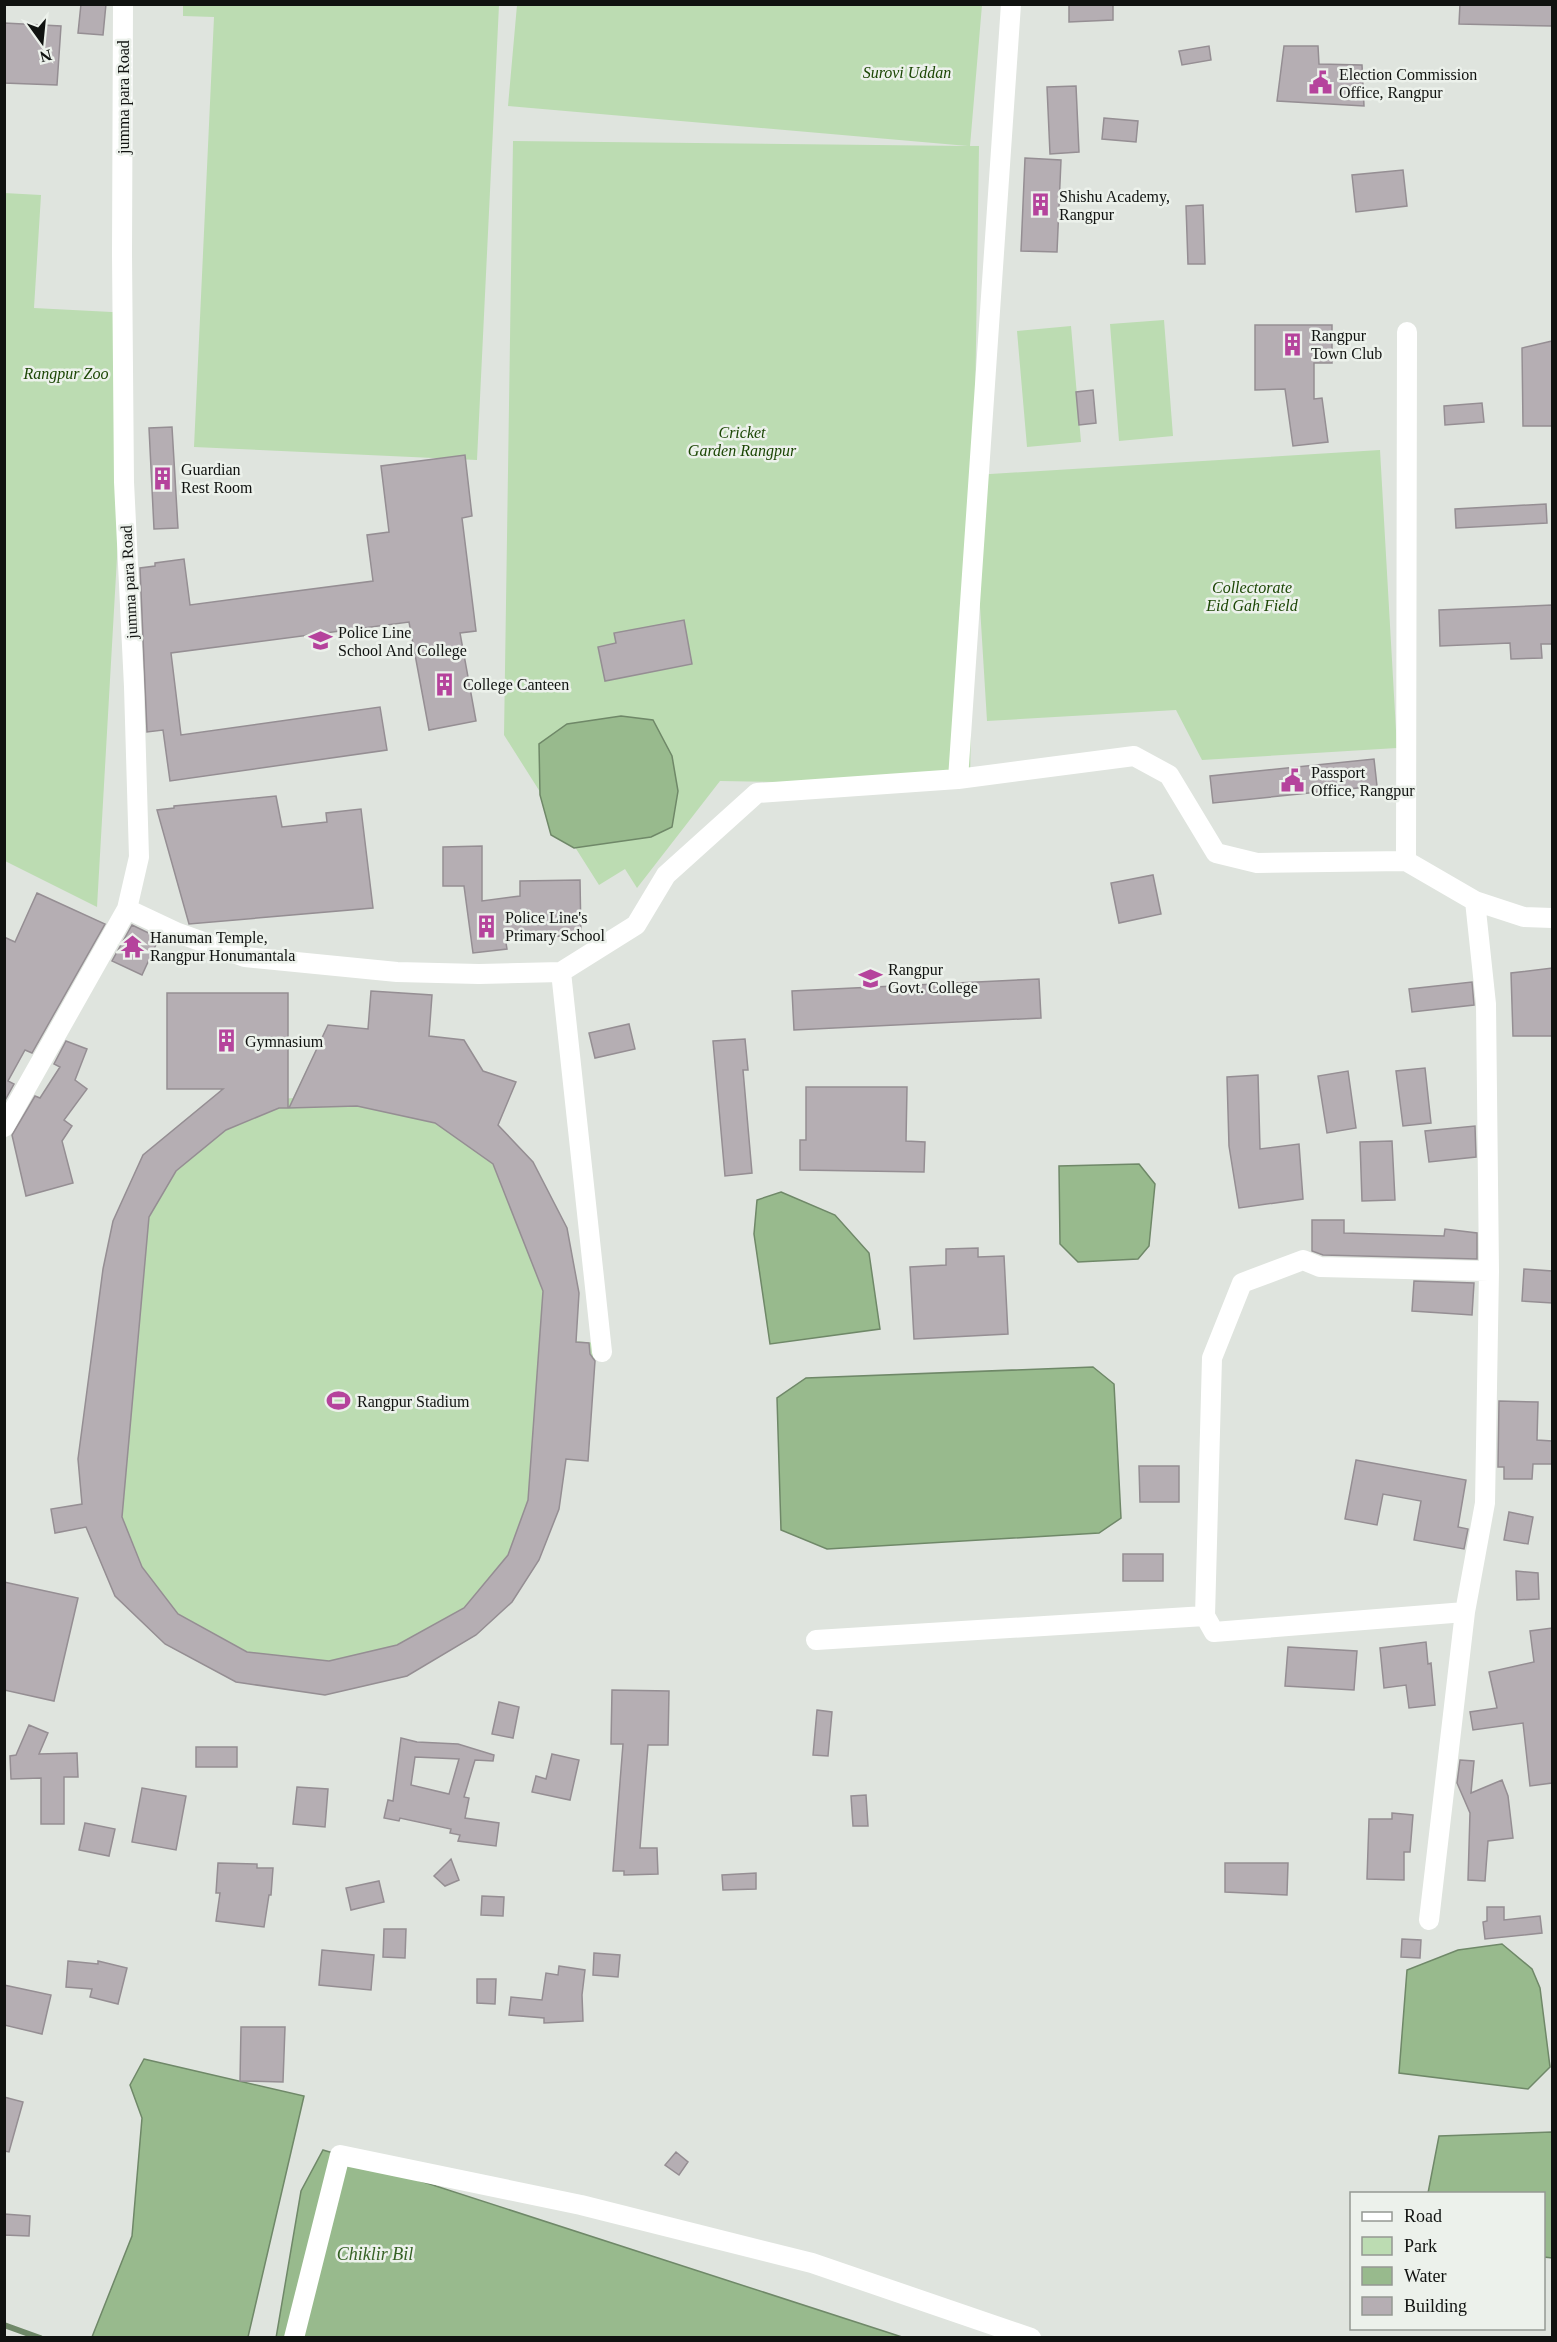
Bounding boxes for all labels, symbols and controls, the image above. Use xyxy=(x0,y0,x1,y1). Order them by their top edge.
north arrow xyxy=(12,12,72,72)
street label: jumma para Road xyxy=(115,40,133,155)
text: N xyxy=(38,46,54,66)
park label: Surovi Uddan xyxy=(863,64,951,81)
place label: Election Commission Office, Rangpur xyxy=(1339,66,1477,102)
public building icon: Election Commission Office, Rangpur xyxy=(1308,70,1334,96)
place label: Shishu Academy, Rangpur xyxy=(1059,188,1170,224)
building icon: Shishu Academy, Rangpur xyxy=(1028,192,1054,218)
place label: Rangpur Town Club xyxy=(1311,327,1382,362)
building icon: Rangpur Town Club xyxy=(1280,331,1306,357)
park label: Rangpur Zoo xyxy=(23,365,108,383)
park label: Cricket Garden Rangpur xyxy=(688,424,797,460)
place label: Guardian Rest Room xyxy=(181,461,253,496)
building icon: Guardian Rest Room xyxy=(150,465,176,491)
street label: jumma para Road xyxy=(118,525,142,640)
park label: Collectorate Eid Gah Field xyxy=(1205,579,1299,614)
place label: Police Line School And College xyxy=(338,624,467,660)
school or university icon: Police Line School And College xyxy=(307,628,333,654)
building icon: College Canteen xyxy=(432,671,458,697)
place label: College Canteen xyxy=(463,676,569,694)
place label: Passport Office, Rangpur xyxy=(1311,764,1415,800)
public building icon: Passport Office, Rangpur xyxy=(1280,768,1306,794)
place label: Police Line's Primary School xyxy=(505,909,606,945)
building icon: Police Line's Primary School xyxy=(474,913,500,939)
place label: Hanuman Temple, Rangpur Honumantala xyxy=(150,929,295,965)
temple icon: Hanuman Temple, Rangpur Honumantala xyxy=(119,933,145,959)
place label: Rangpur Govt. College xyxy=(888,961,978,997)
school or university icon: Rangpur Govt. College xyxy=(857,965,883,991)
building icon: Gymnasium xyxy=(214,1028,240,1054)
place label: Gymnasium xyxy=(245,1033,324,1051)
sports icon: Rangpur Stadium xyxy=(326,1388,352,1414)
place label: Rangpur Stadium xyxy=(357,1393,470,1411)
legend xyxy=(1350,2192,1545,2330)
text: Road xyxy=(1404,2206,1442,2226)
text: Park xyxy=(1404,2236,1437,2256)
water label: Chiklir Bil xyxy=(337,2244,413,2264)
text: Water xyxy=(1404,2266,1447,2286)
text: Building xyxy=(1404,2296,1467,2316)

